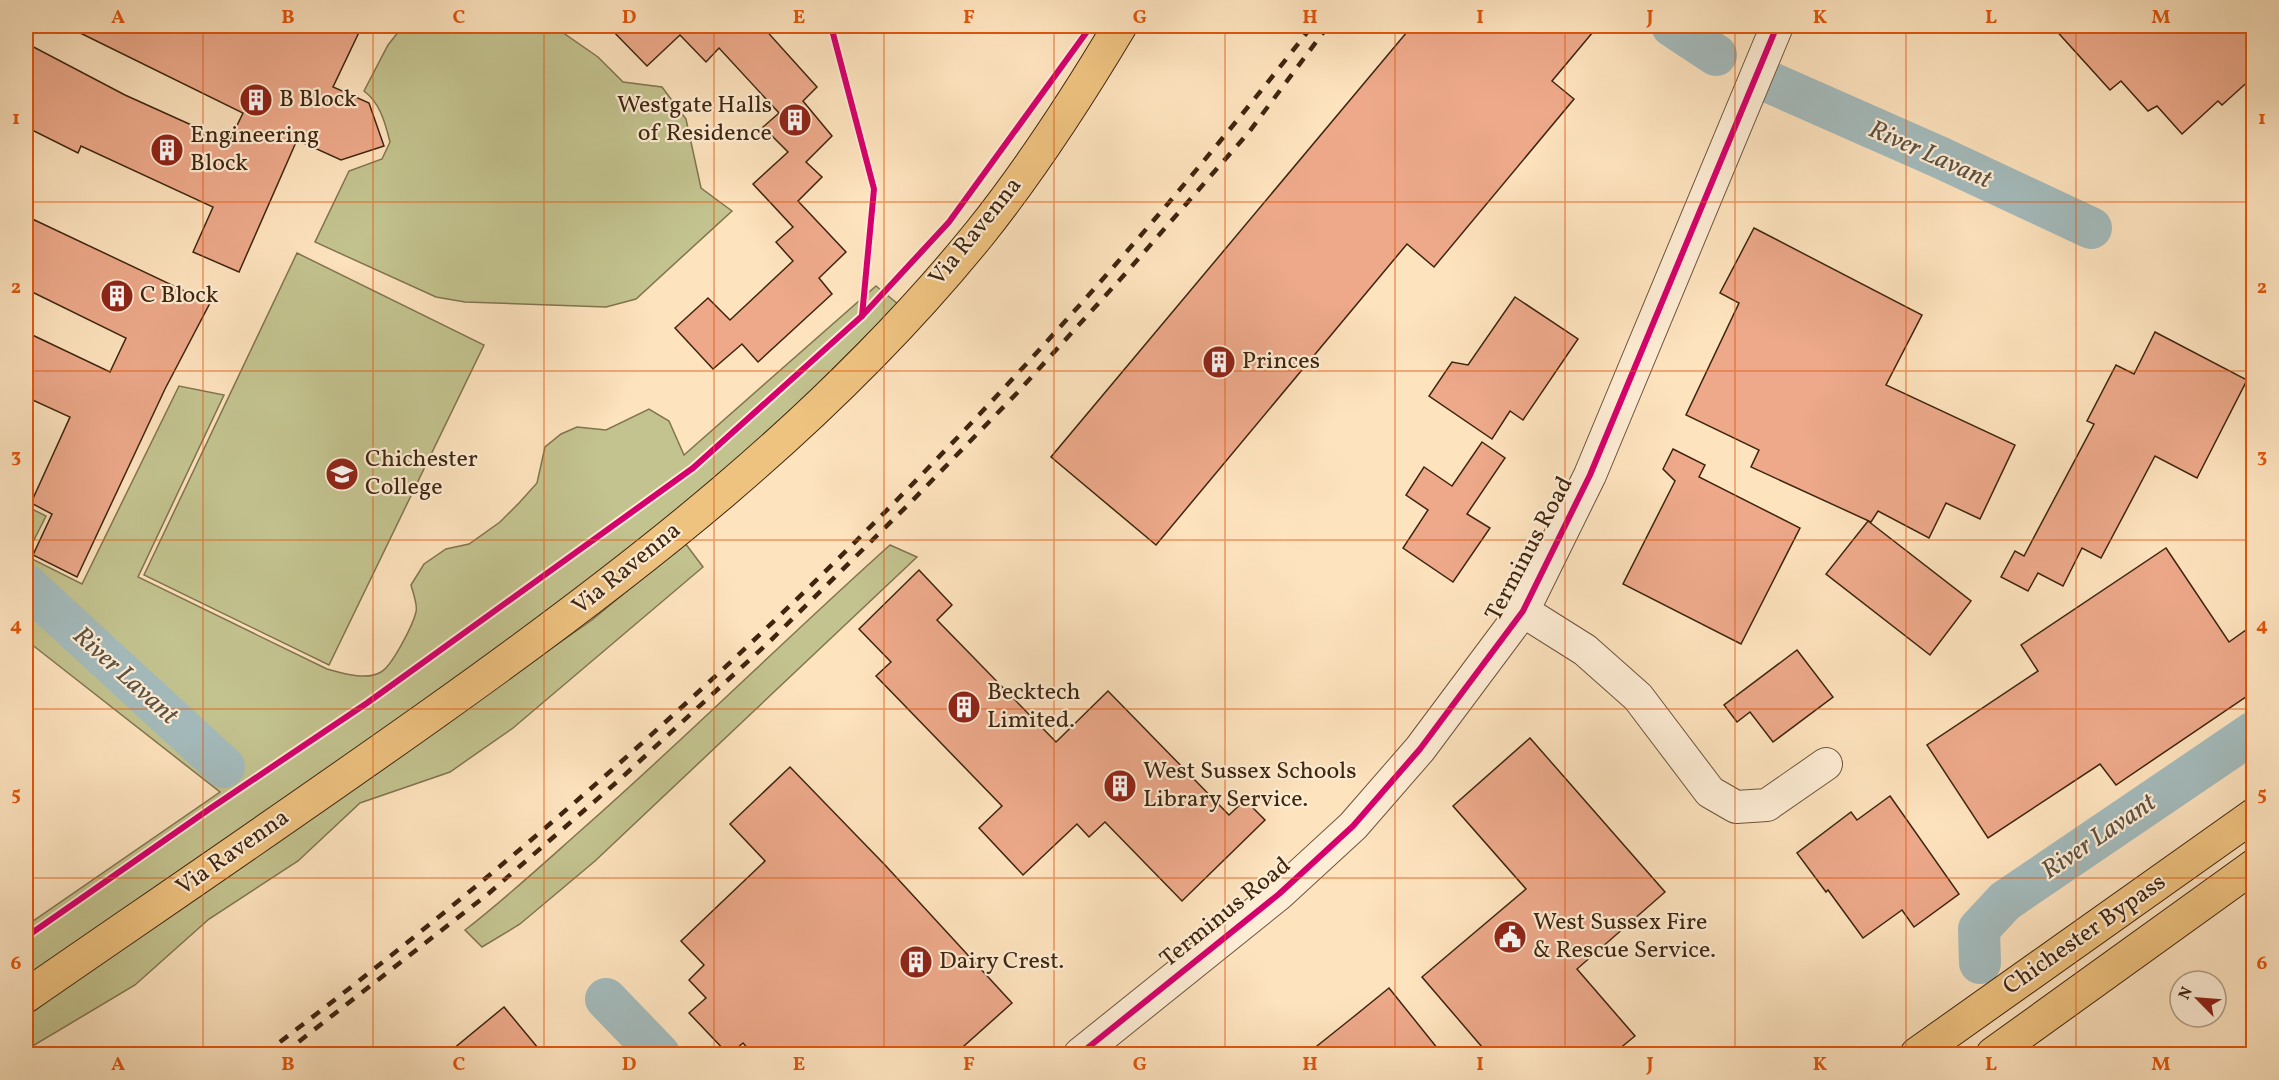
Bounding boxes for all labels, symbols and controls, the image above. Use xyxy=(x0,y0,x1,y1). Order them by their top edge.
text: A xyxy=(111,4,125,32)
text: B xyxy=(281,4,295,32)
text: C xyxy=(453,4,466,32)
text: D xyxy=(622,4,636,32)
text: E xyxy=(793,4,805,32)
text: F xyxy=(963,4,975,32)
text: G xyxy=(1133,4,1147,32)
text: H xyxy=(1302,4,1318,32)
text: I xyxy=(1476,4,1484,32)
text: J xyxy=(1645,4,1654,32)
text: K xyxy=(1813,4,1828,32)
text: L xyxy=(1985,4,1997,32)
text: M xyxy=(2151,4,2171,32)
building icon: B Block xyxy=(238,82,274,118)
place label: B Block xyxy=(279,83,357,117)
place label: Westgate Halls of Residence xyxy=(617,89,772,151)
building icon: Westgate Halls of Residence xyxy=(777,102,813,138)
text: 1 xyxy=(12,105,20,133)
text: 1 xyxy=(2258,105,2266,133)
water label: River Lavant xyxy=(1863,112,1998,198)
place label: Engineering Block xyxy=(190,119,319,181)
building icon: Engineering Block xyxy=(149,132,185,168)
street label: Via Ravenna xyxy=(921,170,1031,294)
text: 2 xyxy=(11,274,21,302)
text: 2 xyxy=(2257,274,2267,302)
building icon: C Block xyxy=(99,278,135,314)
place label: C Block xyxy=(140,279,219,313)
building icon: Princes xyxy=(1201,344,1237,380)
place label: Princes xyxy=(1242,345,1320,379)
text: 3 xyxy=(11,443,21,471)
place label: Chichester College xyxy=(365,443,478,505)
text: 3 xyxy=(2257,443,2267,471)
school or university icon: Chichester College xyxy=(324,456,360,492)
street label: Terminus Road xyxy=(1478,471,1582,627)
street label: Via Ravenna xyxy=(565,514,689,624)
text: 4 xyxy=(10,612,22,640)
text: 4 xyxy=(2256,612,2268,640)
water label: River Lavant xyxy=(64,619,186,734)
place label: Becktech Limited. xyxy=(987,676,1081,738)
building icon: Becktech Limited. xyxy=(946,689,982,725)
place label: West Sussex Schools Library Service. xyxy=(1143,755,1356,817)
building icon: West Sussex Schools Library Service. xyxy=(1102,768,1138,804)
text: 5 xyxy=(11,781,21,809)
text: 5 xyxy=(2257,781,2267,809)
water label: River Lavant xyxy=(2035,785,2164,889)
street label: Via Ravenna xyxy=(169,801,297,905)
street label: Terminus Road xyxy=(1153,850,1299,976)
street label: Chichester Bypass xyxy=(1997,866,2173,1004)
place label: West Sussex Fire & Rescue Service. xyxy=(1533,906,1716,968)
public building icon: West Sussex Fire & Rescue Service. xyxy=(1492,919,1528,955)
building icon: Dairy Crest. xyxy=(898,944,934,980)
place label: Dairy Crest. xyxy=(939,945,1064,979)
text: 6 xyxy=(11,950,22,978)
text: 6 xyxy=(2257,950,2268,978)
north arrow xyxy=(2168,969,2228,1029)
text: N xyxy=(2174,983,2199,1003)
text: A xyxy=(111,1051,125,1079)
text: B xyxy=(281,1051,295,1079)
text: C xyxy=(453,1051,466,1079)
text: D xyxy=(622,1051,636,1079)
text: E xyxy=(793,1051,805,1079)
text: F xyxy=(963,1051,975,1079)
text: G xyxy=(1133,1051,1147,1079)
text: H xyxy=(1302,1051,1318,1079)
text: I xyxy=(1476,1051,1484,1079)
text: J xyxy=(1645,1051,1654,1079)
text: K xyxy=(1813,1051,1828,1079)
text: L xyxy=(1985,1051,1997,1079)
text: M xyxy=(2151,1051,2171,1079)

